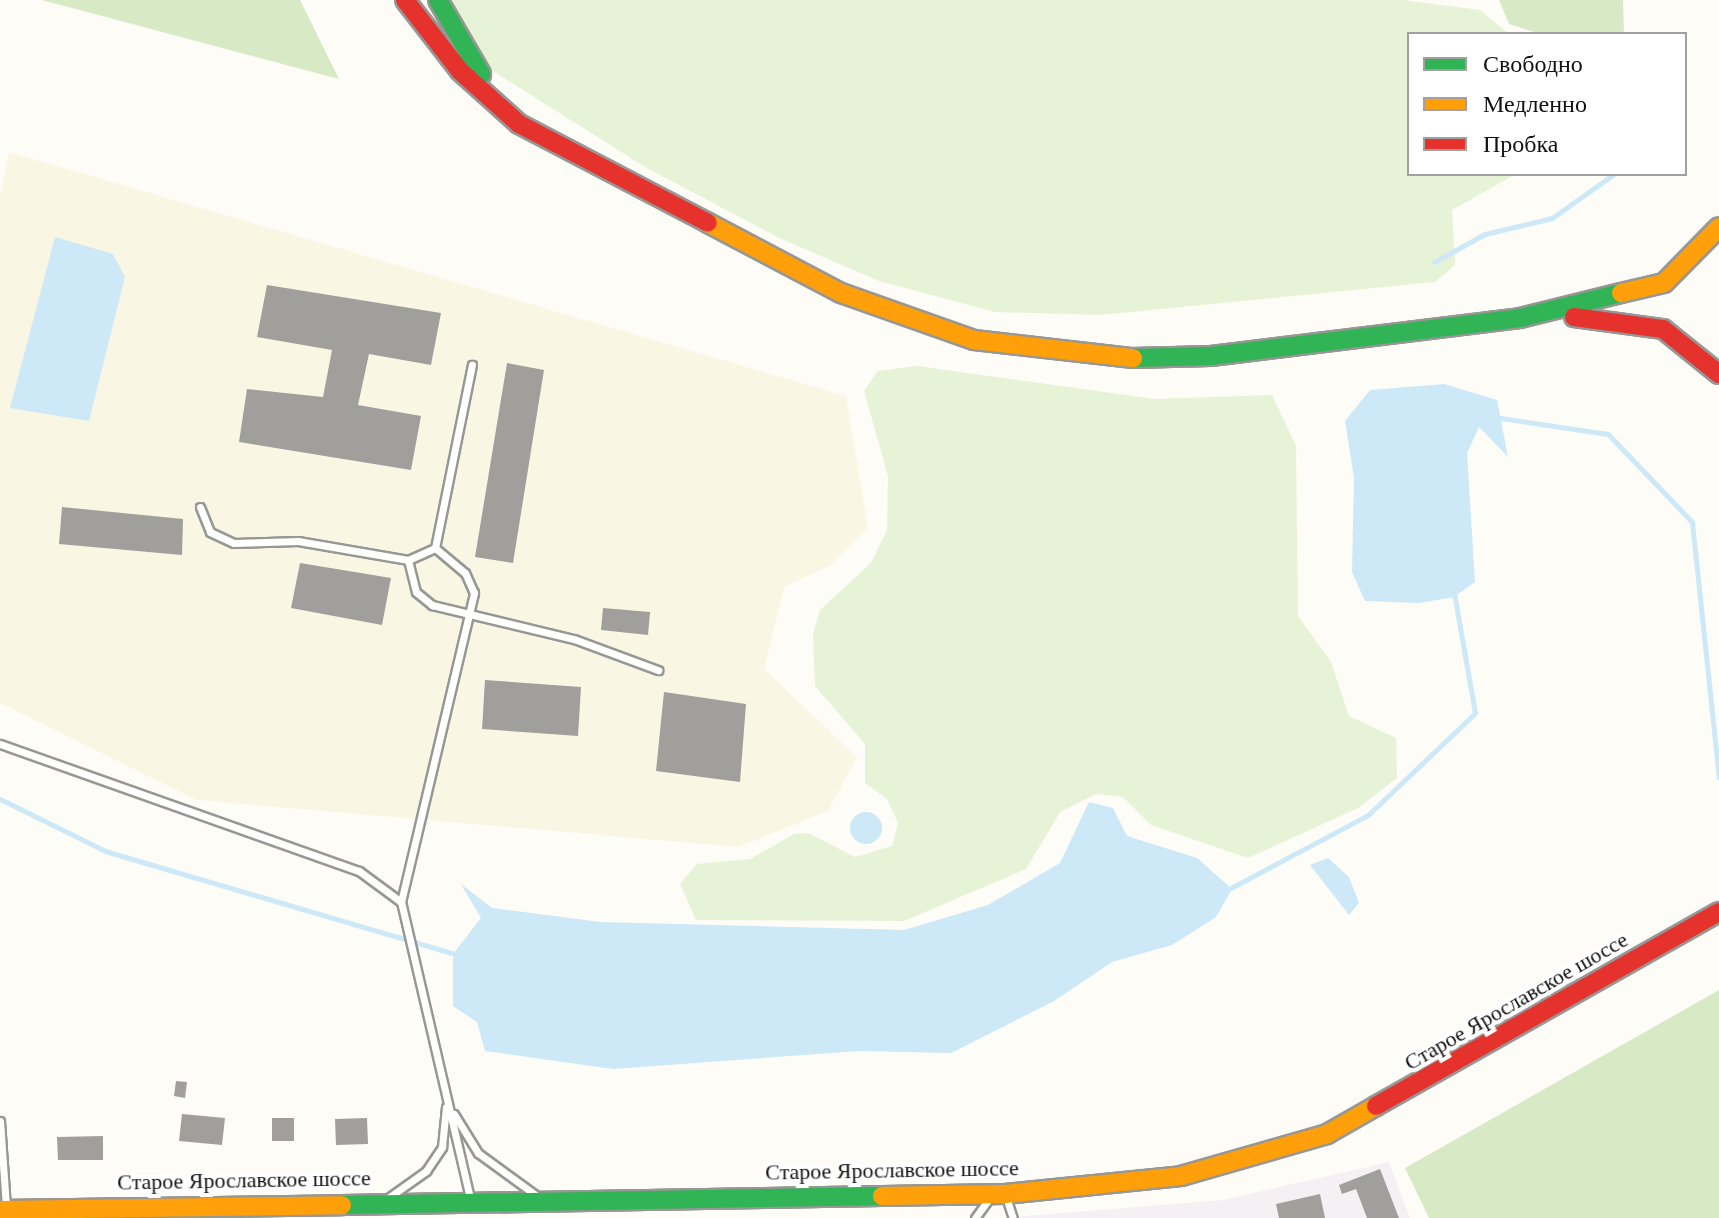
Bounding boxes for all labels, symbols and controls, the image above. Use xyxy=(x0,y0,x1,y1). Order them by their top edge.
legend xyxy=(1407,32,1687,176)
text: Свободно xyxy=(1483,51,1583,77)
text: Медленно xyxy=(1483,91,1587,117)
text: Пробка xyxy=(1483,131,1559,157)
street label: Старое Ярославское шоссе xyxy=(1400,926,1632,1076)
street label: Старое Ярославское шоссе xyxy=(765,1155,1019,1185)
street label: Старое Ярославское шоссе xyxy=(117,1165,371,1195)

